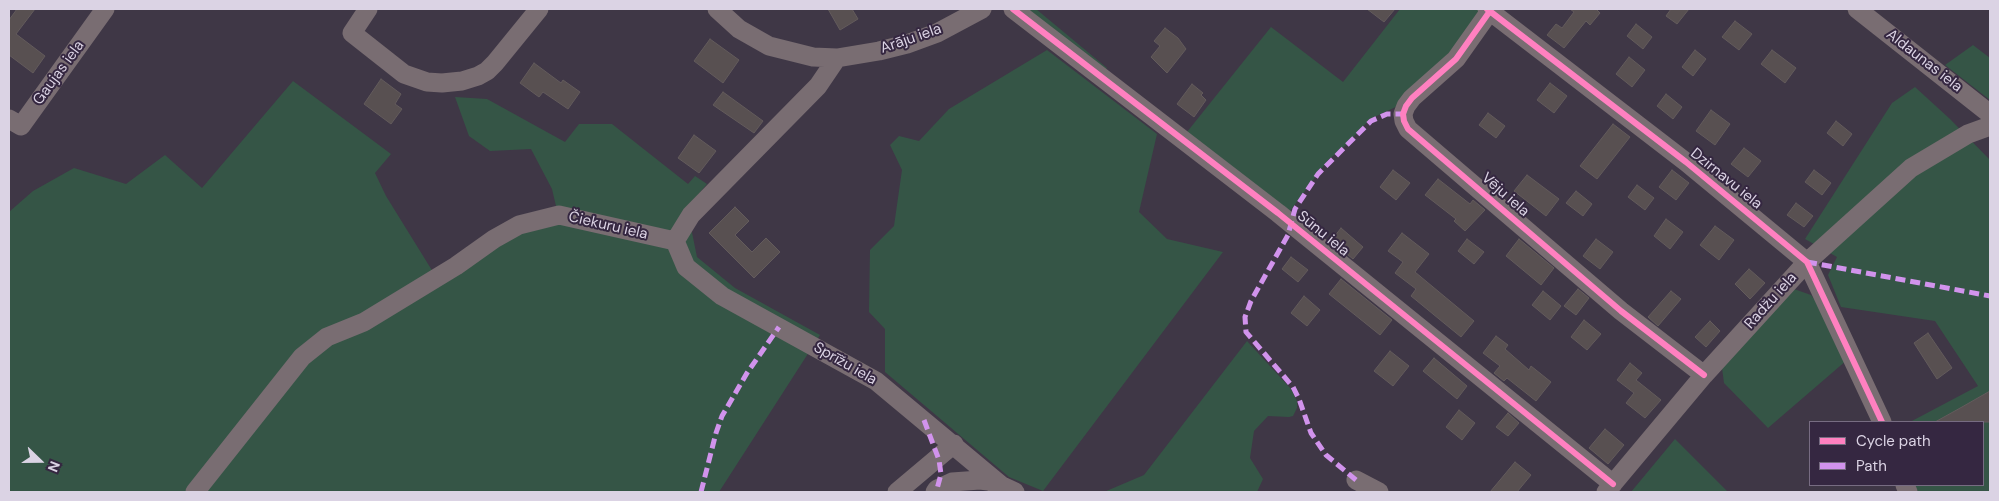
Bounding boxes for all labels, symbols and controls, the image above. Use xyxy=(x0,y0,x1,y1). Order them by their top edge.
street label: Arāju iela xyxy=(878,20,944,58)
street label: Aldaunas iela xyxy=(1882,26,1966,96)
street label: Gaujas iela xyxy=(30,37,88,109)
street label: Dzirnavu iela xyxy=(1687,145,1765,213)
street label: Vēju iela xyxy=(1477,169,1533,221)
street label: Sūnu iela xyxy=(1293,207,1353,261)
street label: Čiekuru iela xyxy=(567,208,649,244)
street label: Radžu iela xyxy=(1741,269,1801,333)
street label: Sprīžu iela xyxy=(810,339,880,389)
legend xyxy=(1809,421,1984,486)
text: Cycle path xyxy=(1856,431,1931,451)
north arrow xyxy=(15,436,65,486)
text: Path xyxy=(1856,456,1887,476)
text: N xyxy=(44,459,64,475)

